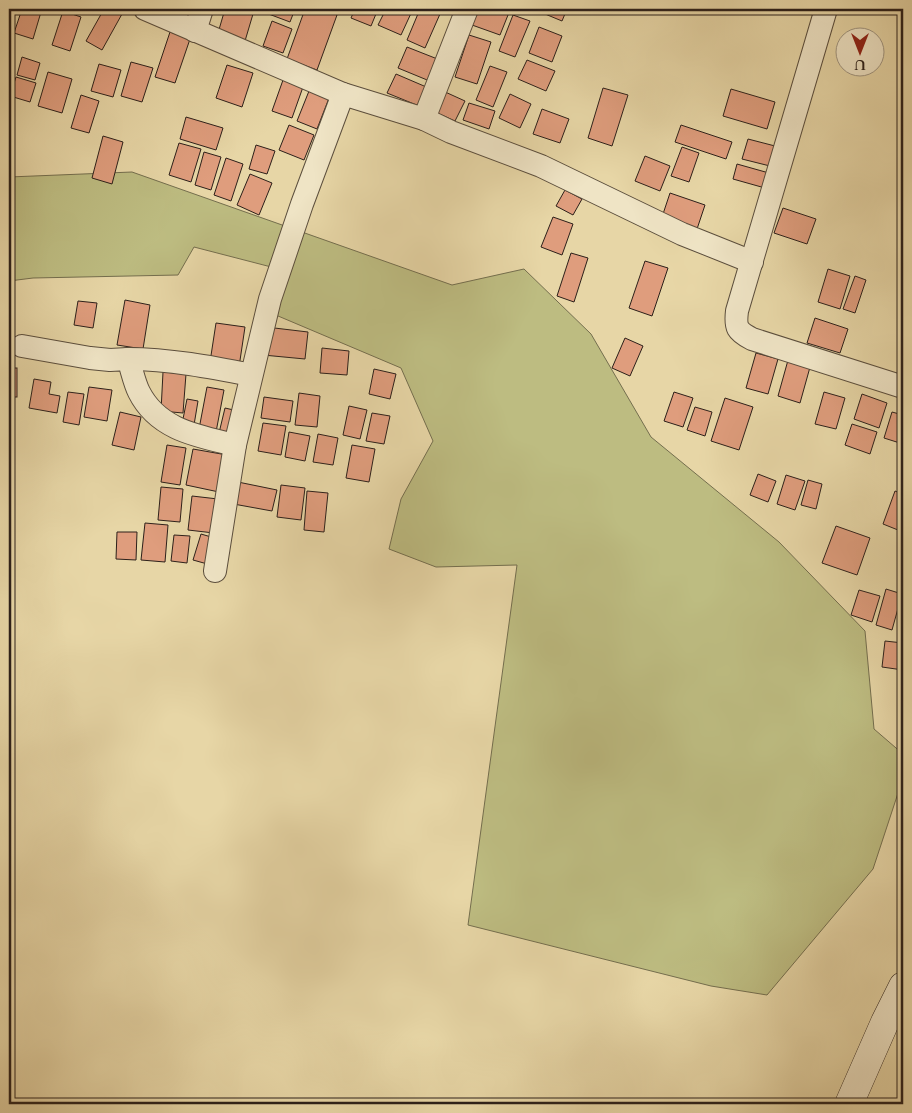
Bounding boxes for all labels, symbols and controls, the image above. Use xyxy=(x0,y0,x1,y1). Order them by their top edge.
north arrow xyxy=(834,28,884,78)
text: U xyxy=(854,55,866,74)

